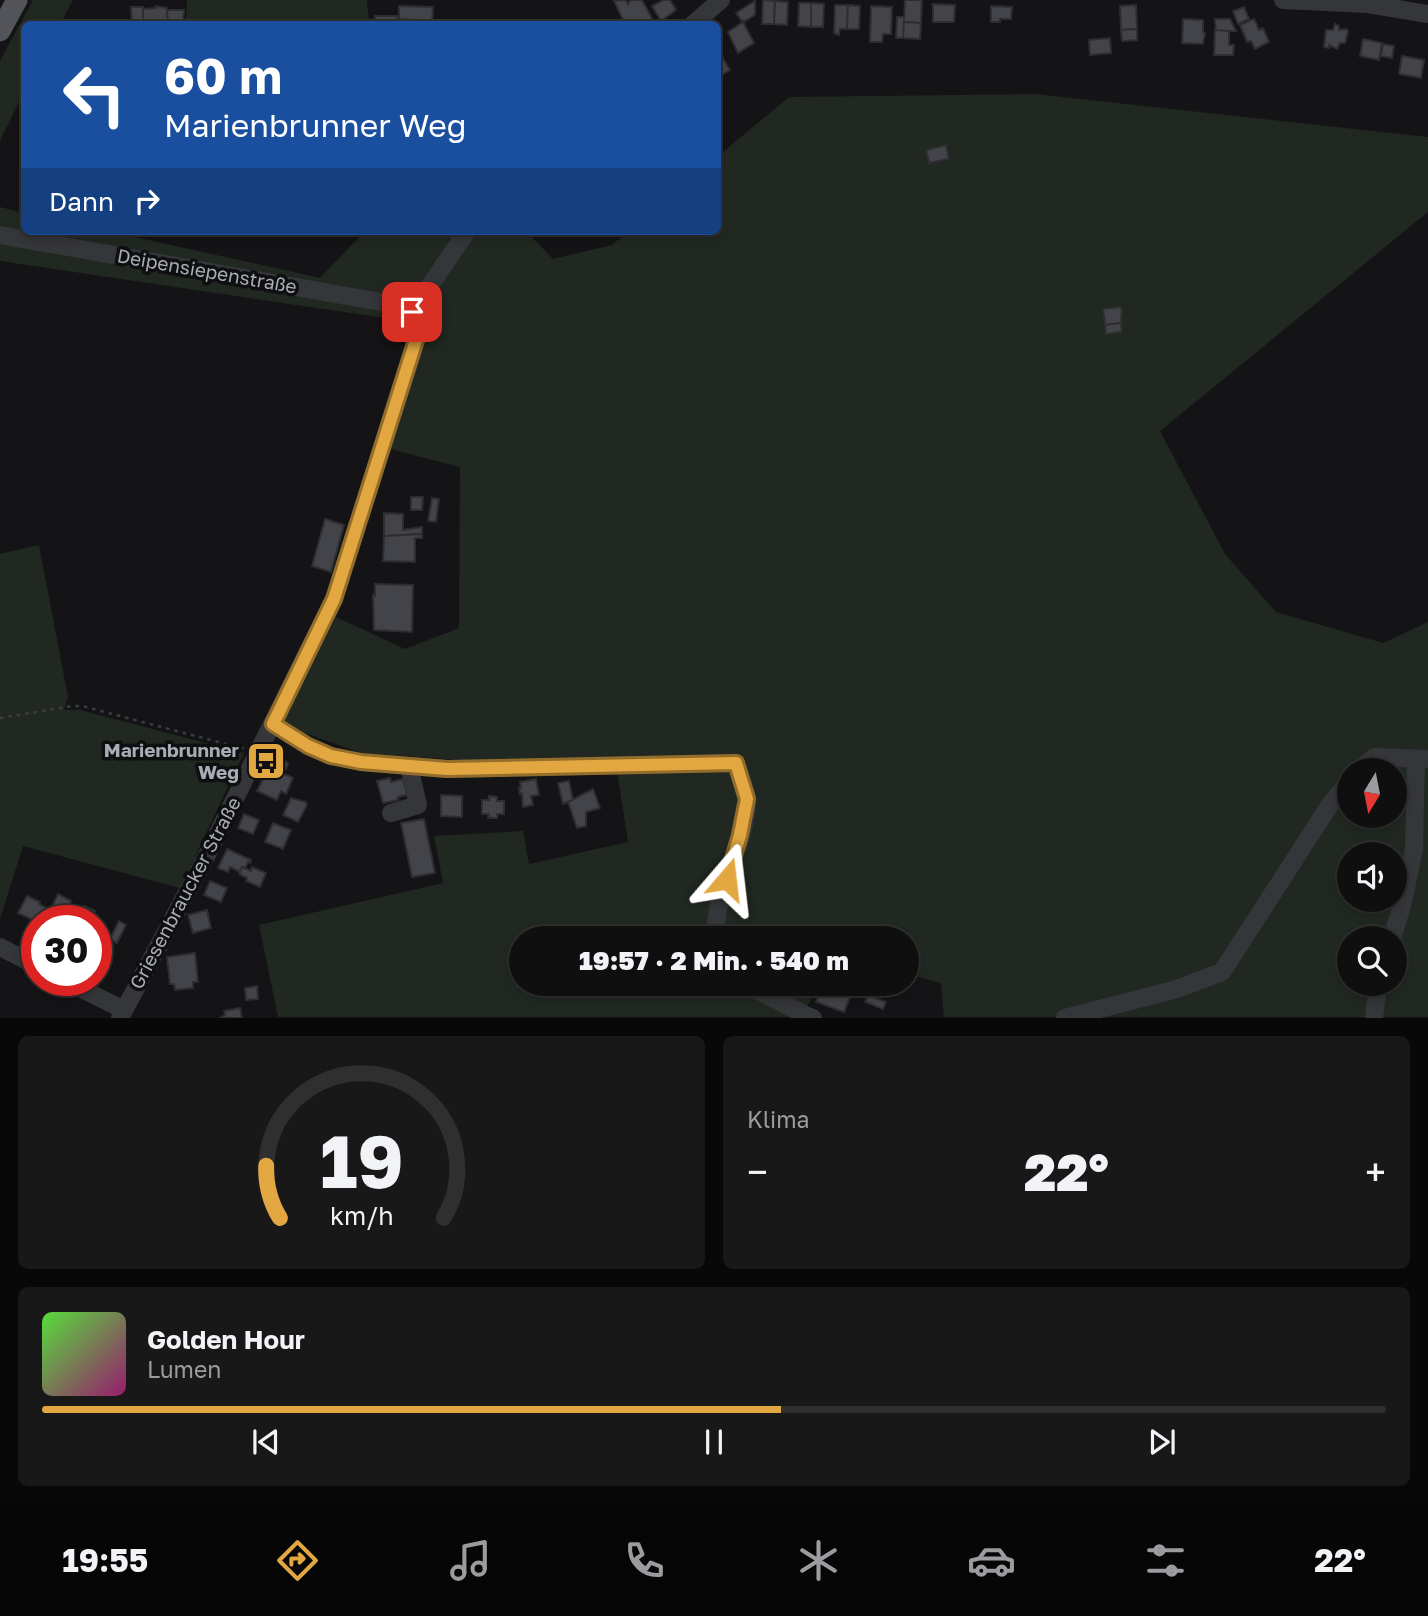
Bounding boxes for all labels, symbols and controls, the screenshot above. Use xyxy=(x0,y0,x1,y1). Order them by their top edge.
text: 60 m xyxy=(164,46,282,105)
icon: left xyxy=(49,49,140,140)
text: Marienbrunner Weg xyxy=(164,106,467,144)
icon: right xyxy=(128,182,166,220)
text: Dann xyxy=(49,186,114,217)
street label: Deipensiepenstraße xyxy=(115,243,299,298)
pin xyxy=(382,282,442,342)
icon: arrive xyxy=(393,293,431,331)
place label: Marienbrunner Weg xyxy=(104,738,240,783)
bus stop icon: Marienbrunner Weg xyxy=(245,740,287,782)
north arrow xyxy=(1337,758,1407,828)
map controls xyxy=(1337,758,1407,996)
street label: Griesenbraucker Straße xyxy=(124,793,245,993)
position arrow xyxy=(690,842,764,916)
button: sound xyxy=(1337,842,1407,912)
speed limit sign: 30 xyxy=(21,905,112,996)
button: search xyxy=(1337,926,1407,996)
text: 19:57 · 2 Min. · 540 m xyxy=(579,945,849,976)
text: Klima xyxy=(747,1105,810,1133)
text: 19 xyxy=(320,1118,403,1205)
text: 22° xyxy=(1024,1140,1109,1202)
text: − xyxy=(747,1149,768,1194)
text: + xyxy=(1365,1149,1386,1194)
text: km/h xyxy=(330,1200,393,1231)
text: Golden Hour xyxy=(147,1324,305,1355)
text: Lumen xyxy=(147,1355,221,1383)
icon: previous xyxy=(247,1423,285,1461)
icon: pause xyxy=(695,1423,733,1461)
icon: next xyxy=(1143,1423,1181,1461)
icon: directions xyxy=(273,1536,322,1585)
icon: music xyxy=(446,1536,495,1585)
icon: phone xyxy=(620,1536,669,1585)
icon: climate xyxy=(794,1536,843,1585)
icon: car xyxy=(967,1536,1016,1585)
icon: filters xyxy=(1141,1536,1190,1585)
text: 19:55 xyxy=(62,1541,148,1579)
text: 22° xyxy=(1314,1541,1366,1579)

